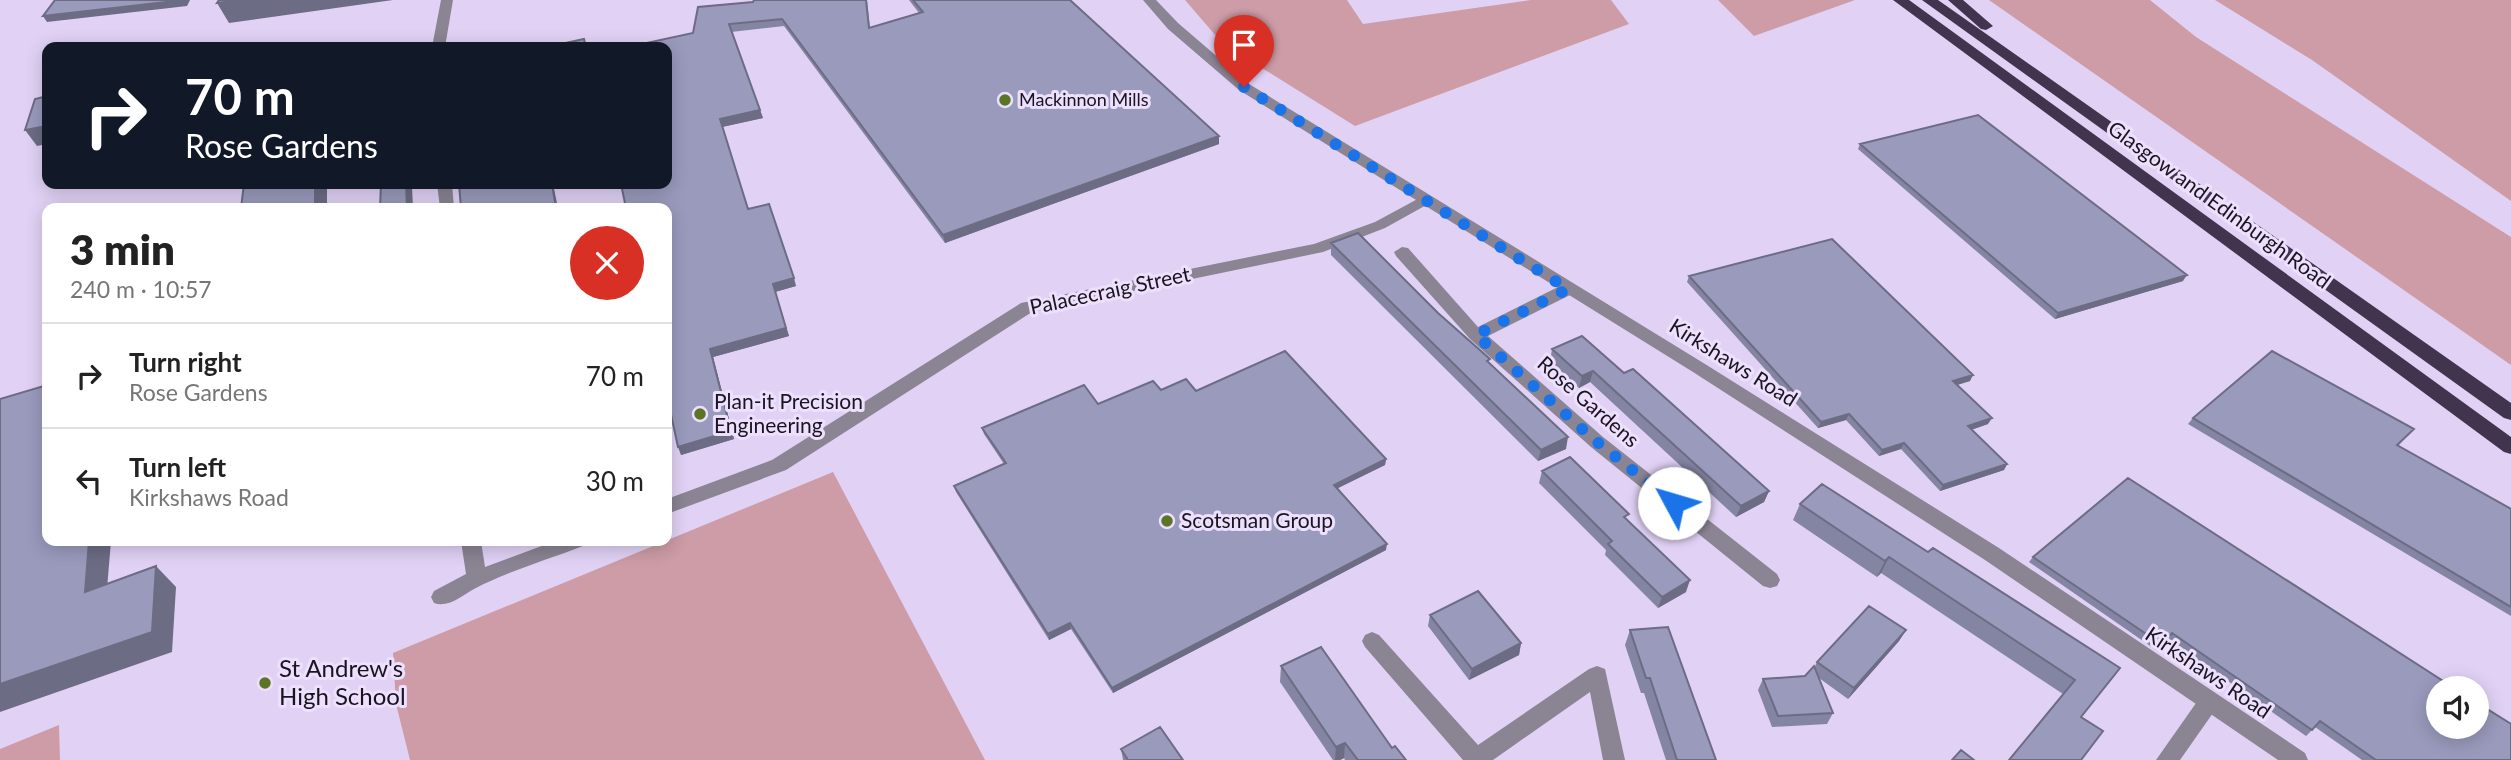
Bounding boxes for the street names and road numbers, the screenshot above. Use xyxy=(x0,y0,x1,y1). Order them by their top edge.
street label: Glasgow and Edinburgh Road xyxy=(2104,115,2336,293)
street label: Palacecraig Street xyxy=(1027,260,1193,319)
street label: Kirkshaws Road xyxy=(1665,312,1802,411)
street label: Rose Gardens xyxy=(1533,350,1645,452)
street label: Kirkshaws Road xyxy=(2141,621,2276,723)

